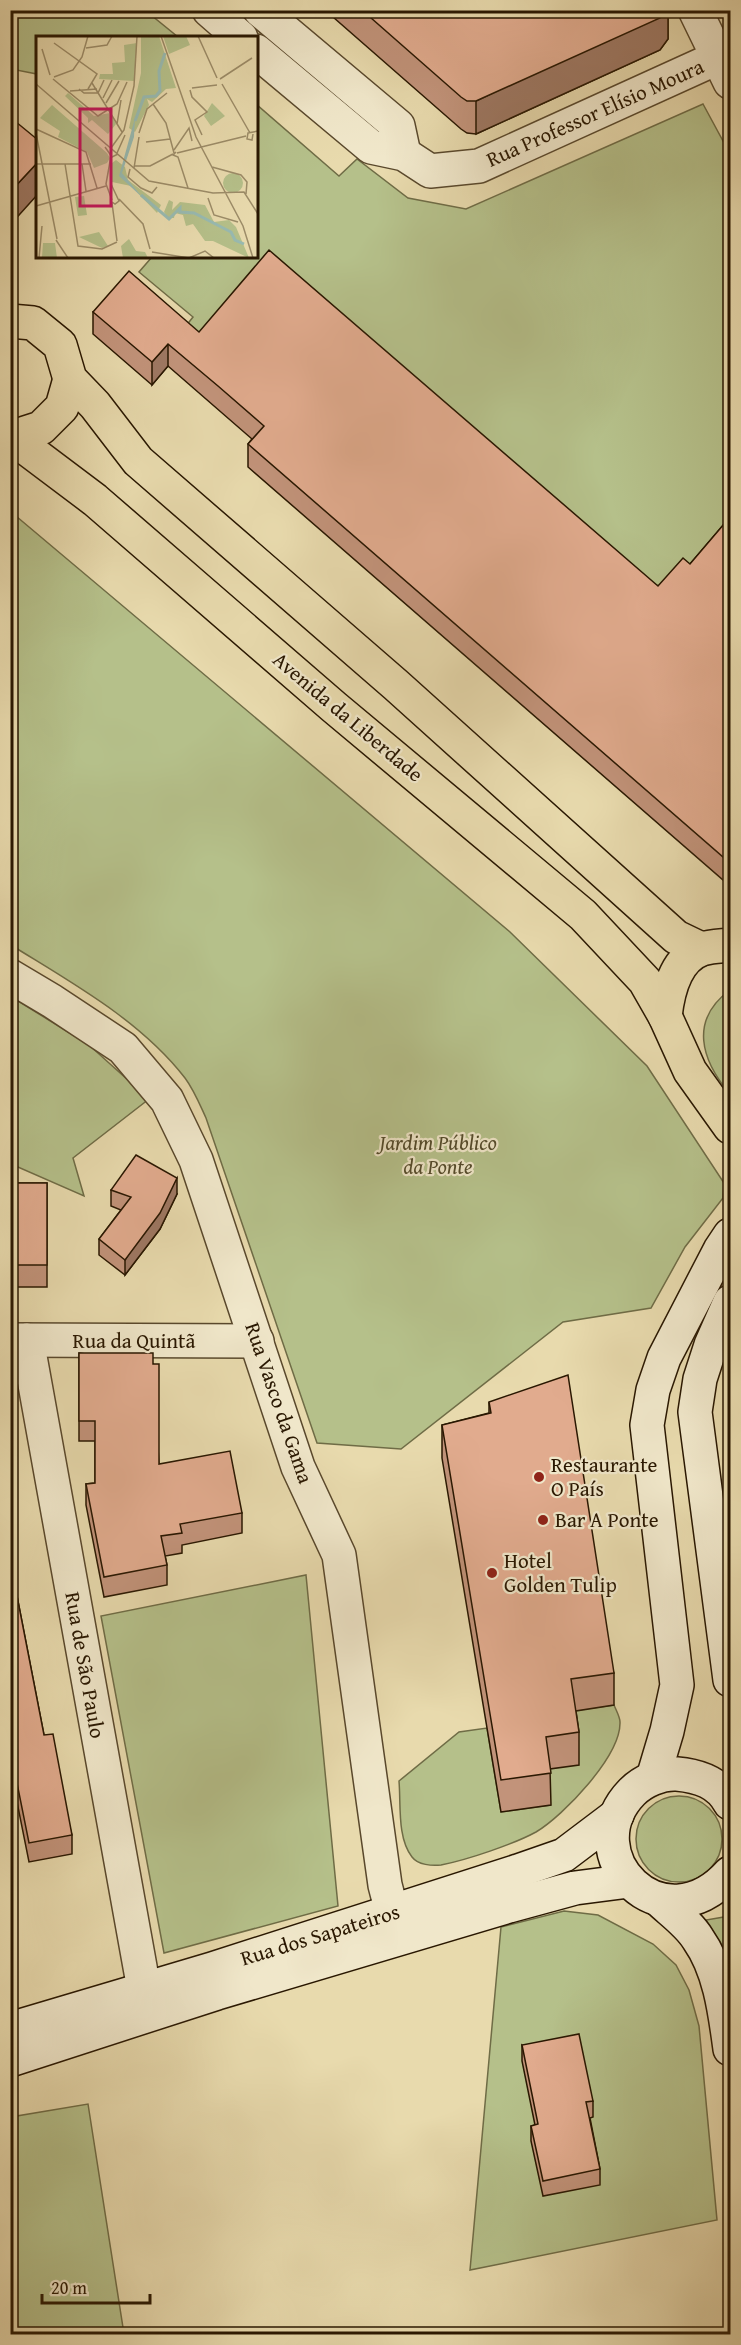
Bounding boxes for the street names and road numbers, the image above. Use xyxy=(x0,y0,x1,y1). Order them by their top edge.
street label: Rua Professor Elísio Moura xyxy=(481,51,709,175)
street label: Avenida da Liberdade xyxy=(266,644,430,789)
street label: Rua Vasco da Gama xyxy=(237,1318,322,1488)
street label: Rua da Quintã xyxy=(73,1325,196,1356)
street label: Rua de São Paulo xyxy=(57,1589,114,1741)
street label: Rua dos Sapateiros xyxy=(236,1896,403,1973)

